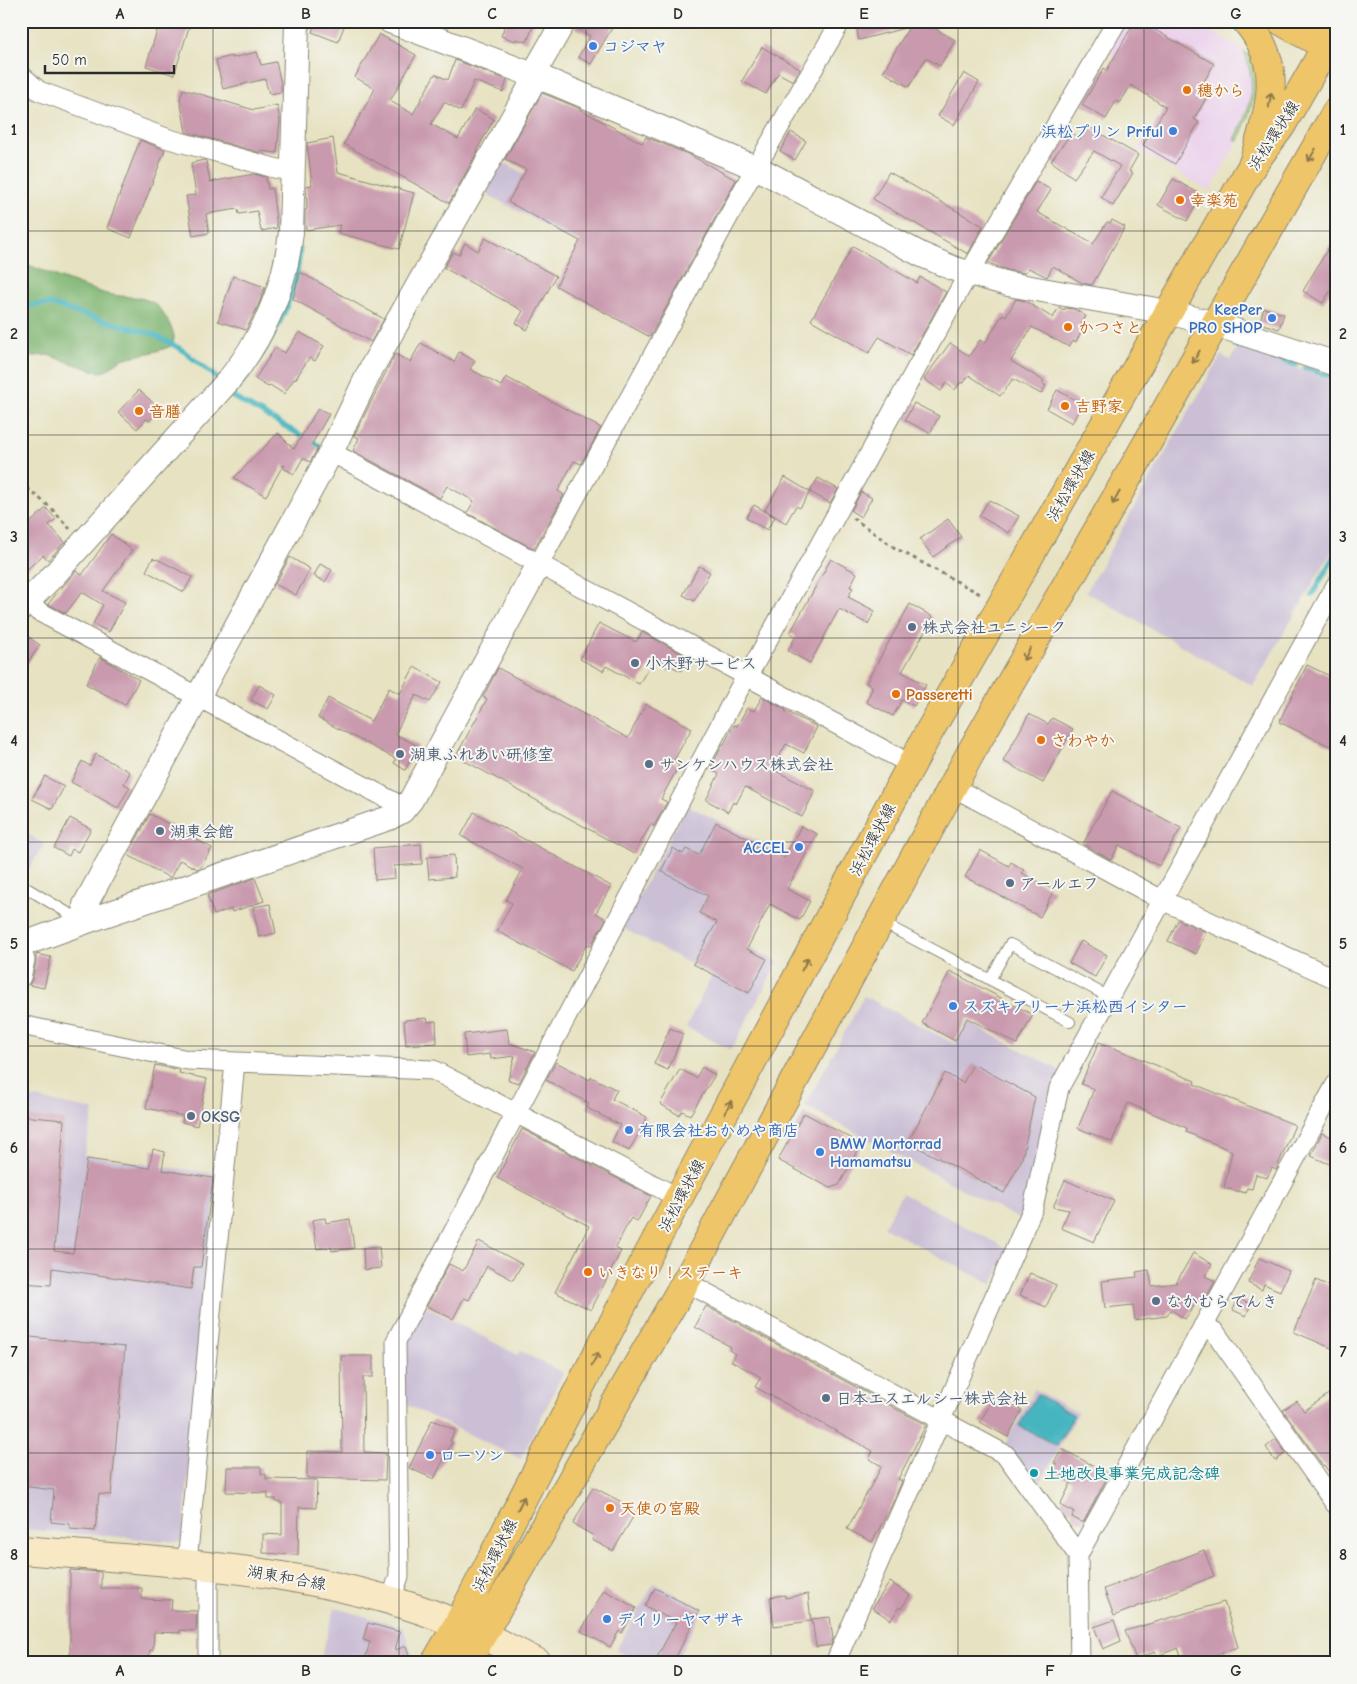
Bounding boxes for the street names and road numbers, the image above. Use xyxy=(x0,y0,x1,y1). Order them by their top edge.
street label: 浜松環状線 xyxy=(1245,97,1303,174)
street label: 浜松環状線 xyxy=(1043,446,1099,525)
street label: 浜松環状線 xyxy=(846,800,900,879)
street label: 浜松環状線 xyxy=(655,1156,709,1235)
street label: 浜松環状線 xyxy=(469,1516,521,1595)
street label: 湖東和合線 xyxy=(246,1562,328,1594)

